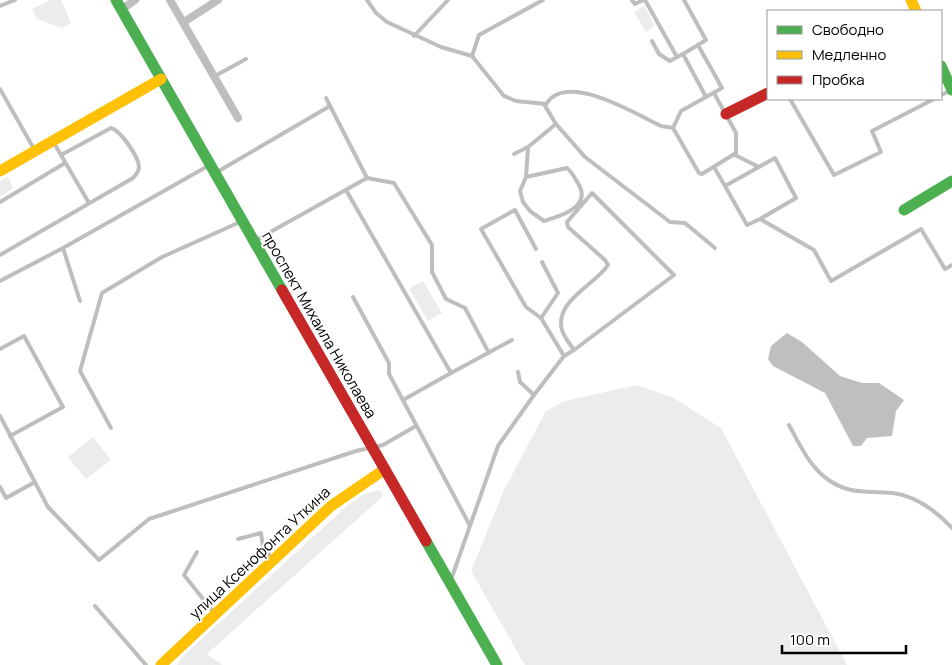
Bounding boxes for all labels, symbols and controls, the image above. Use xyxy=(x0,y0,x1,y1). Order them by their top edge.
legend xyxy=(767,10,942,100)
text: Свободно xyxy=(812,19,884,40)
text: Медленно xyxy=(812,44,886,65)
text: Пробка xyxy=(812,69,865,90)
street label: проспект Михаила Николаева xyxy=(257,227,382,422)
street label: улица Ксенофонта Уткина xyxy=(185,482,335,624)
scale bar xyxy=(782,622,906,654)
text: 100 m xyxy=(790,629,830,650)

